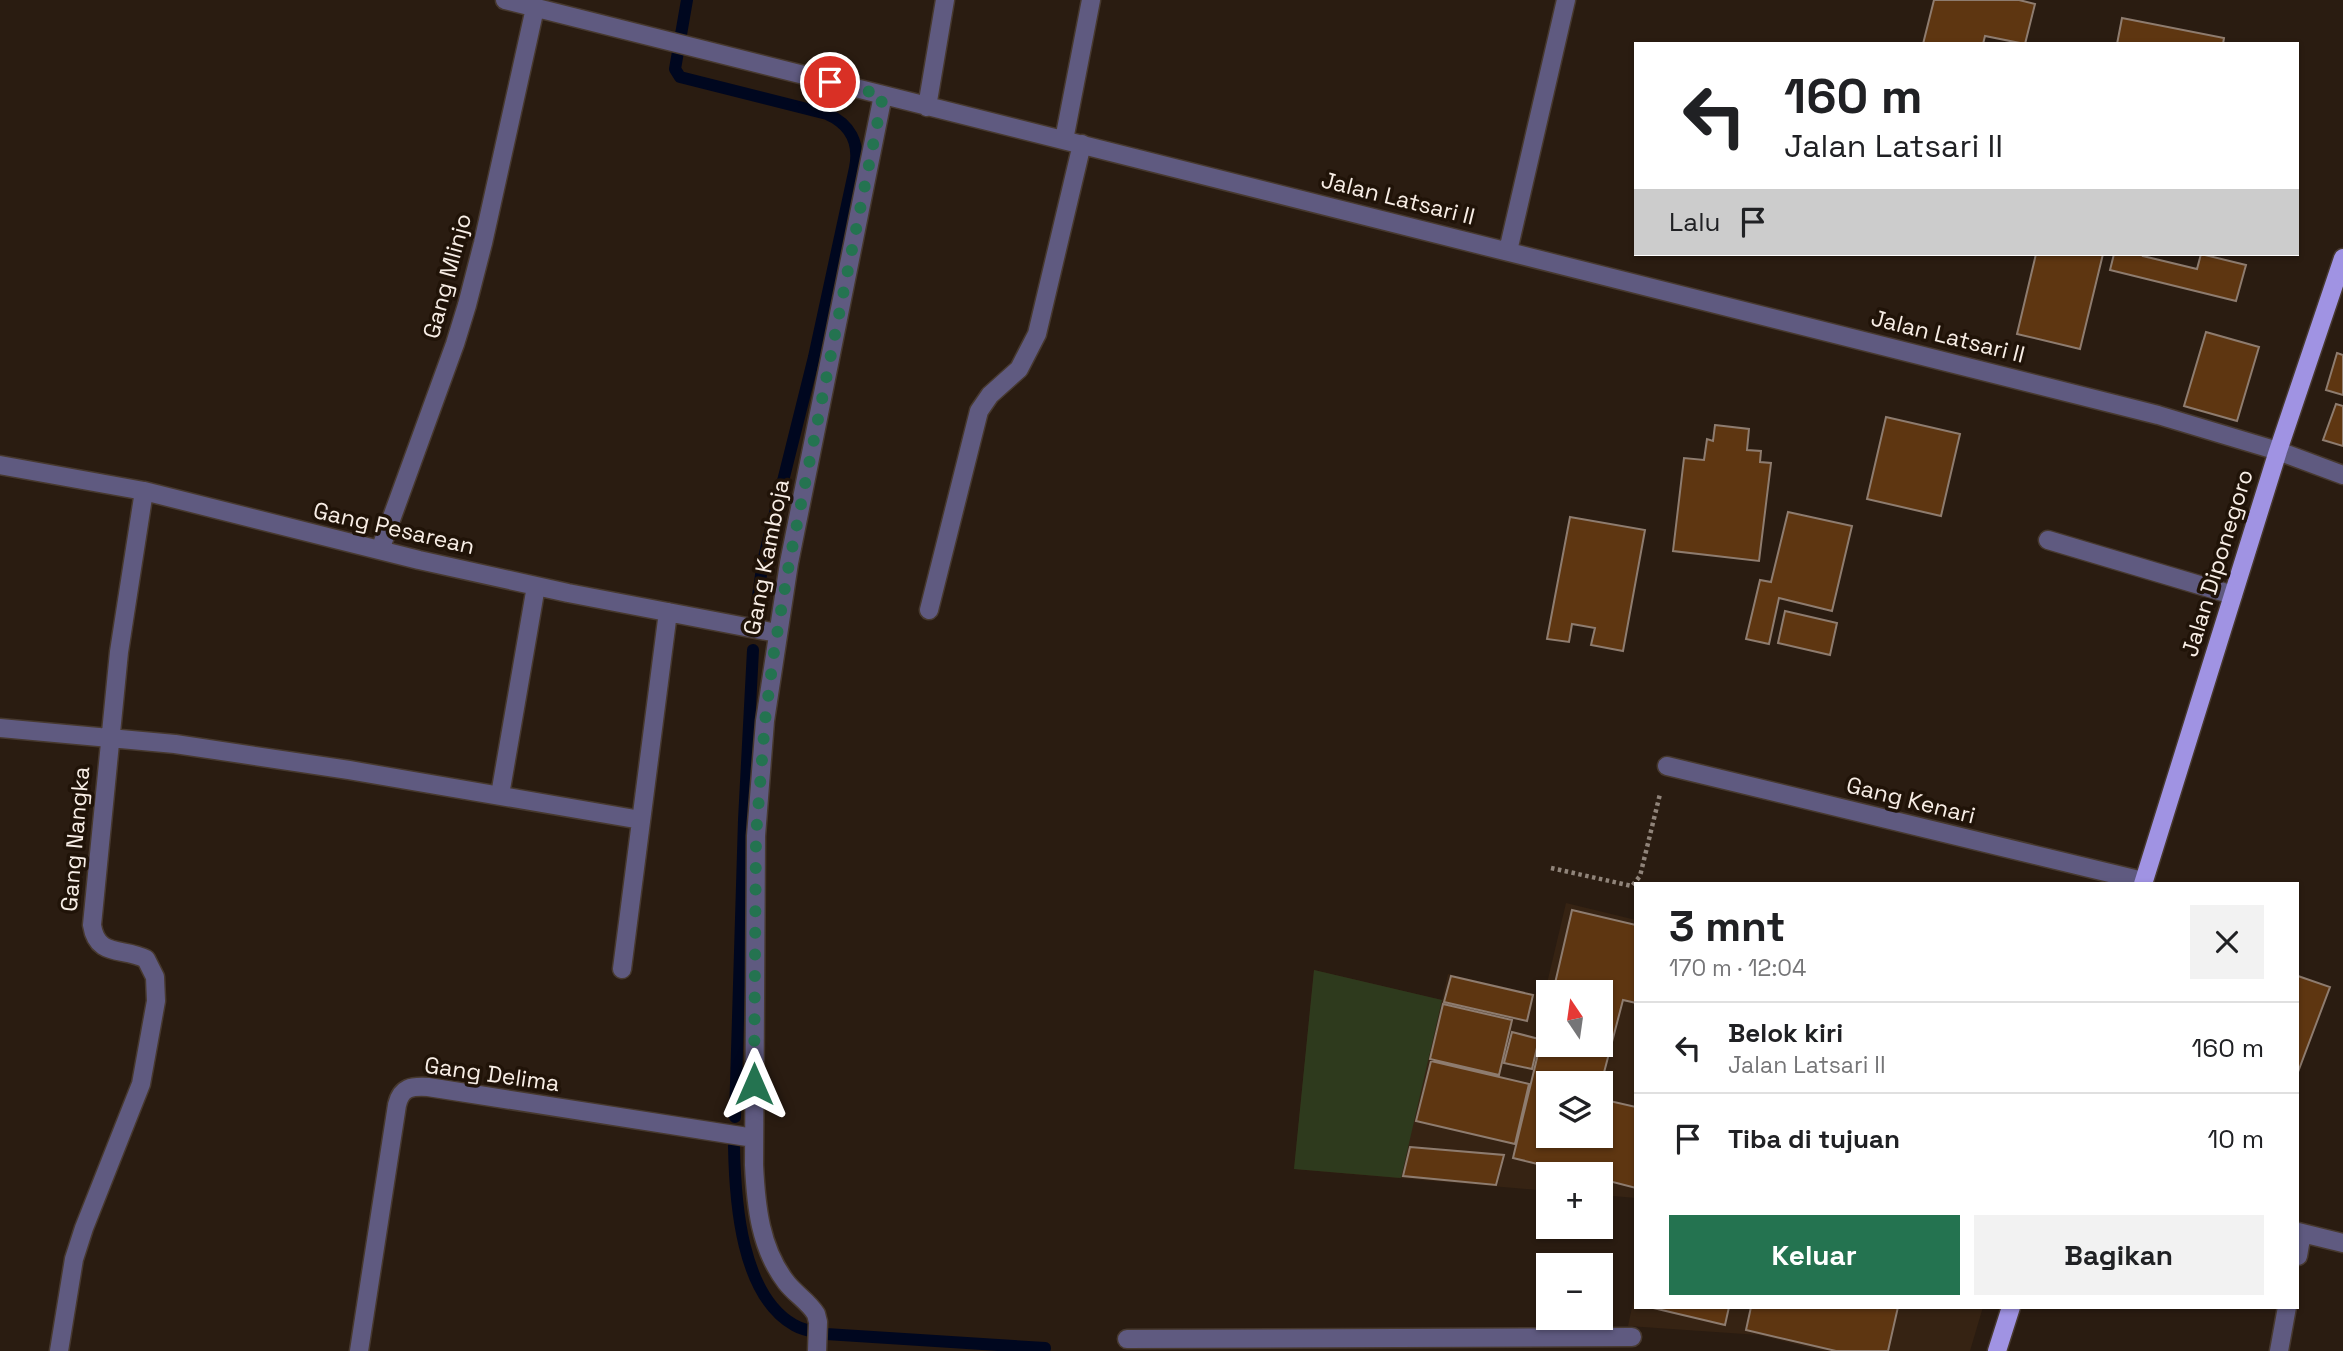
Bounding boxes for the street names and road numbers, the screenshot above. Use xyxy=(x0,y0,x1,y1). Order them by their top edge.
street label: Jalan Latsari II xyxy=(1318,164,1478,232)
street label: Gang Mlinjo xyxy=(416,210,478,342)
street label: Jalan Latsari II xyxy=(1868,302,2028,370)
street label: Jalan Diponegoro xyxy=(2174,466,2260,660)
street label: Gang Kamboja xyxy=(736,477,796,637)
street label: Gang Pesarean xyxy=(310,495,478,561)
street label: Gang Nangka xyxy=(54,765,96,913)
street label: Gang Kenari xyxy=(1843,769,1979,831)
street label: Gang Delima xyxy=(422,1050,562,1098)

